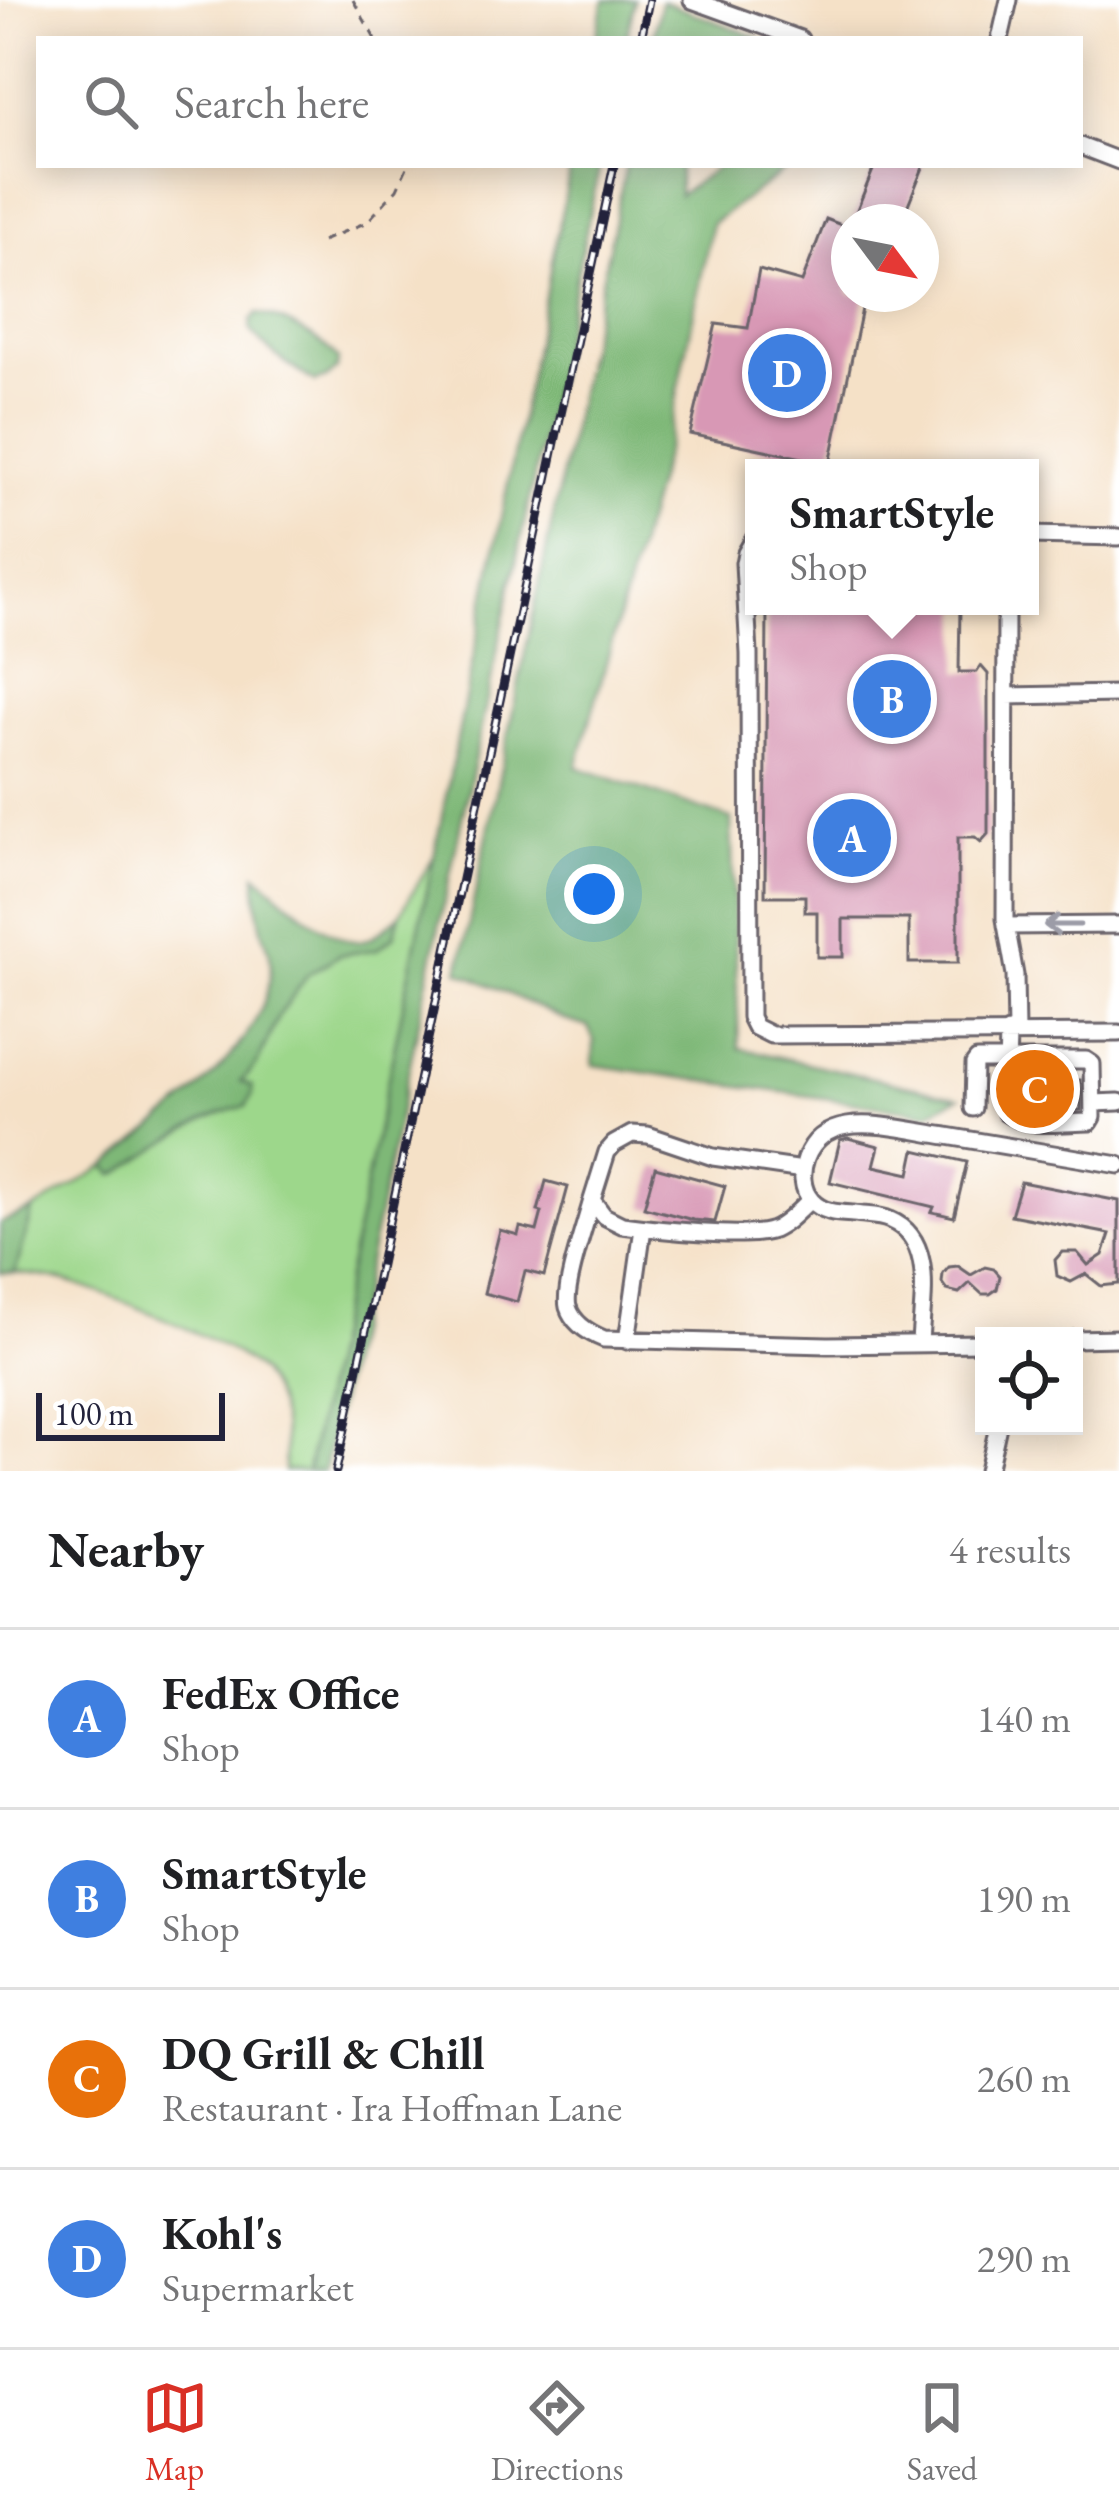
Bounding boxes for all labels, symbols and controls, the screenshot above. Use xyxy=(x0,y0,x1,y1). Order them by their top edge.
search box xyxy=(36,36,1083,168)
icon: search xyxy=(78,69,144,135)
text: Search here xyxy=(174,73,369,131)
north arrow xyxy=(831,204,939,312)
pin: D xyxy=(748,328,826,418)
popup xyxy=(745,459,1039,615)
text: SmartStyle xyxy=(790,483,994,541)
text: Shop xyxy=(790,541,867,592)
pin: B xyxy=(853,654,931,744)
pin: A xyxy=(813,793,891,883)
your location xyxy=(564,864,624,924)
one-way arrow xyxy=(1043,914,1082,937)
pin: C xyxy=(996,1044,1074,1134)
map controls xyxy=(975,1327,1083,1435)
button: locate xyxy=(975,1327,1083,1435)
scale bar xyxy=(36,1387,225,1440)
text: 100 m xyxy=(54,1392,134,1435)
text: Nearby xyxy=(48,1516,204,1582)
text: 4 results xyxy=(949,1524,1071,1575)
text: FedEx Office xyxy=(162,1664,400,1722)
text: A xyxy=(73,1693,101,1744)
text: 140 m xyxy=(977,1693,1071,1744)
text: Shop xyxy=(162,1722,240,1773)
text: SmartStyle xyxy=(162,1844,367,1902)
text: B xyxy=(75,1873,99,1924)
text: 190 m xyxy=(977,1873,1071,1924)
text: Shop xyxy=(162,1902,240,1953)
text: DQ Grill & Chill xyxy=(162,2024,485,2082)
text: C xyxy=(73,2053,101,2104)
text: 260 m xyxy=(977,2053,1071,2104)
text: Restaurant · Ira Hoffman Lane xyxy=(162,2082,622,2133)
text: Kohl's xyxy=(162,2204,282,2262)
text: D xyxy=(72,2233,102,2284)
text: 290 m xyxy=(977,2233,1071,2284)
text: Supermarket xyxy=(162,2262,354,2313)
tab: Map xyxy=(142,2375,208,2490)
tab: Directions xyxy=(491,2375,624,2490)
tab: Saved xyxy=(907,2375,977,2490)

